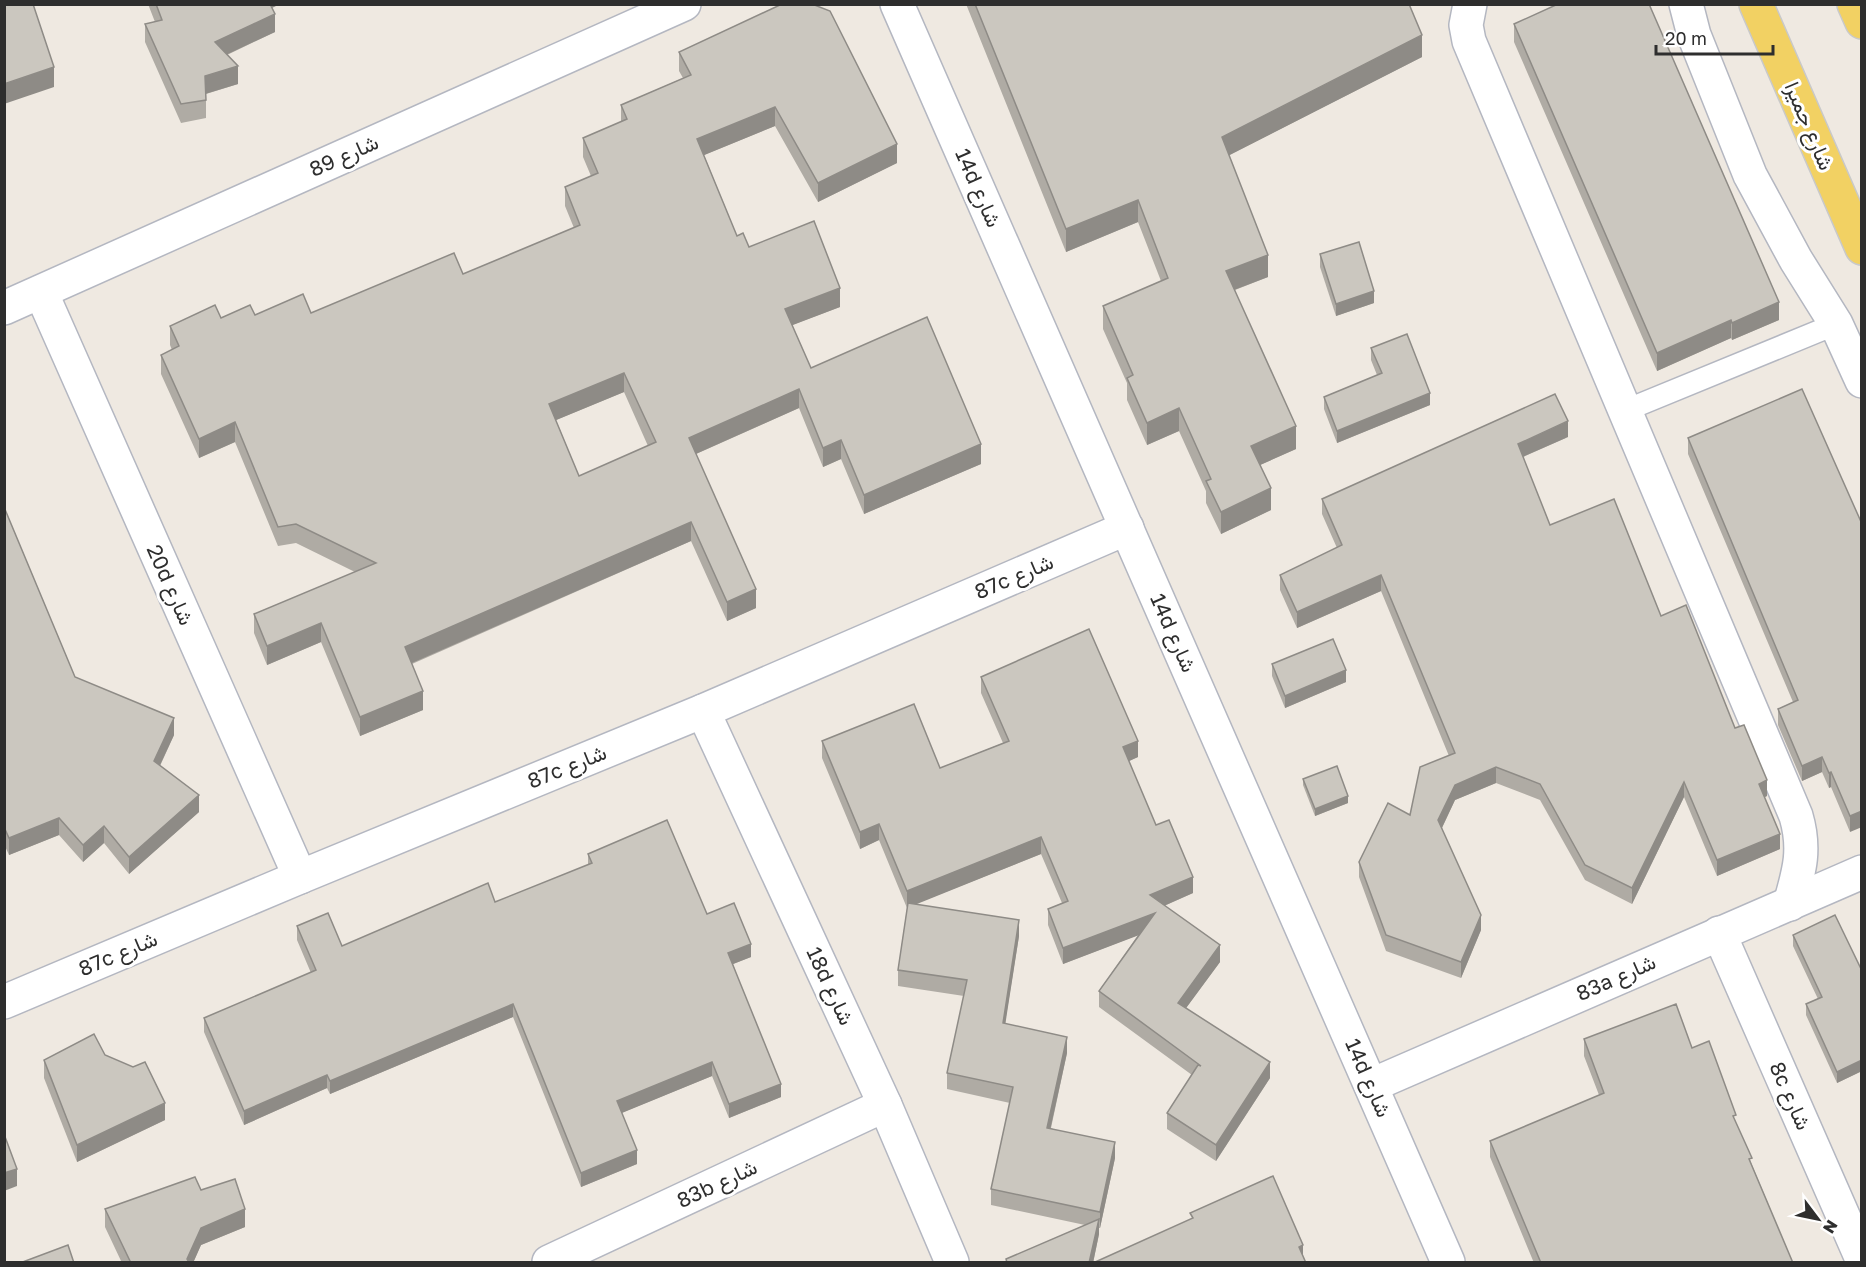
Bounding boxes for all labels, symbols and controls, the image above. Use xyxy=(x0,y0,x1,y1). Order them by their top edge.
scale bar xyxy=(1656,18,1773,56)
text: 20 m xyxy=(1665,27,1707,49)
street label: شارع جميرا xyxy=(1778,78,1840,174)
street label: شارع 89 xyxy=(305,128,383,184)
street label: 14d شارع xyxy=(948,144,1008,232)
street label: 20d شارع xyxy=(140,540,200,630)
street label: 87c شارع xyxy=(970,548,1058,606)
street label: 14d شارع xyxy=(1143,589,1203,677)
street label: 87c شارع xyxy=(523,738,611,796)
street label: 87c شارع xyxy=(74,925,162,983)
street label: 18d شارع xyxy=(800,942,860,1030)
street label: 83a شارع xyxy=(1572,948,1660,1008)
street label: 14d شارع xyxy=(1338,1034,1398,1122)
street label: 8c شارع xyxy=(1763,1058,1817,1134)
street label: 83b شارع xyxy=(672,1153,762,1215)
north arrow xyxy=(1788,1189,1848,1249)
text: N xyxy=(1819,1216,1842,1237)

